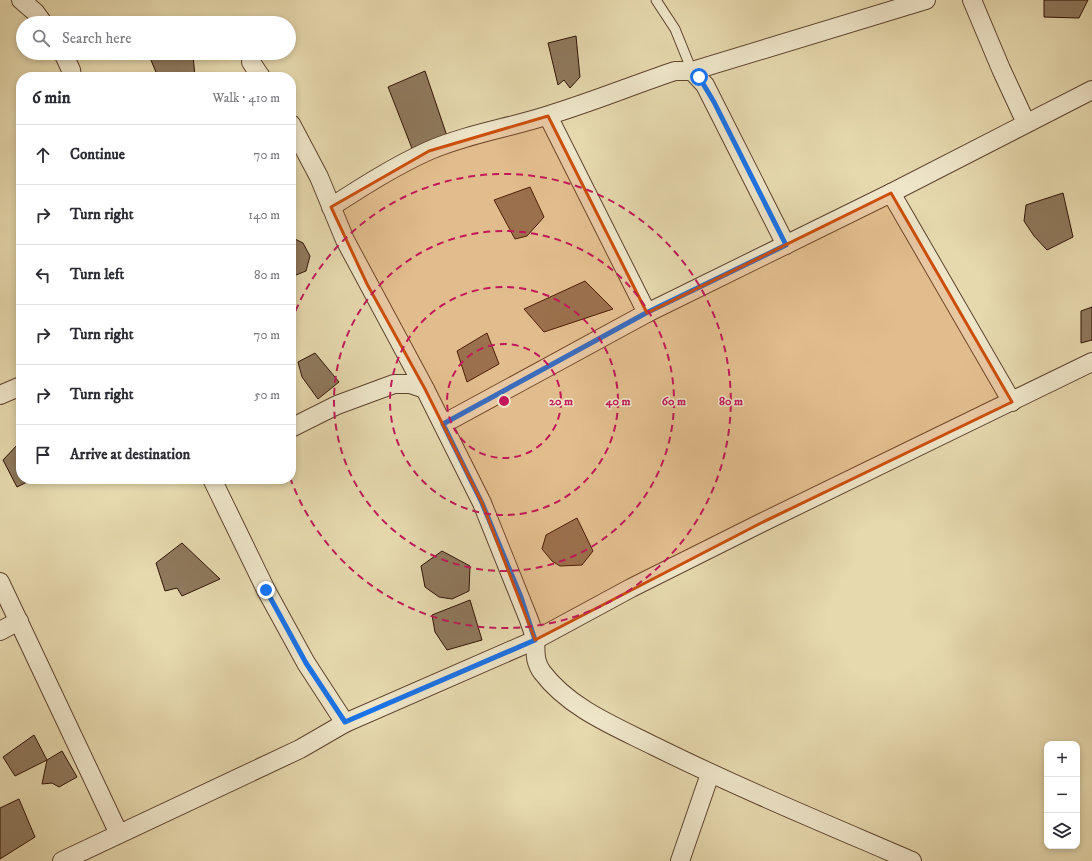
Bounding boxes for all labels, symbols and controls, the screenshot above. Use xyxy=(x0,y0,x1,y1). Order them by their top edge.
search box xyxy=(16,16,296,60)
icon: search xyxy=(30,27,52,49)
text: Search here xyxy=(62,29,131,48)
route start xyxy=(690,68,708,86)
text: 6 min xyxy=(32,87,71,109)
text: Walk · 410 m xyxy=(213,90,280,106)
icon: ahead xyxy=(32,144,54,166)
text: Continue xyxy=(70,145,125,164)
text: 70 m xyxy=(254,147,280,163)
icon: right xyxy=(32,204,54,226)
text: Turn right xyxy=(70,205,133,224)
text: 140 m xyxy=(248,207,280,223)
icon: left xyxy=(32,264,54,286)
text: Turn left xyxy=(70,265,124,284)
text: 80 m xyxy=(254,267,280,283)
icon: right xyxy=(32,324,54,346)
text: Turn right xyxy=(70,325,133,344)
text: 70 m xyxy=(254,327,280,343)
icon: right xyxy=(32,384,54,406)
text: Turn right xyxy=(70,385,133,404)
text: 50 m xyxy=(254,387,280,403)
centre of rings xyxy=(497,394,511,408)
text: 20 m xyxy=(549,394,573,409)
text: 40 m xyxy=(605,394,630,409)
text: 60 m xyxy=(662,394,686,409)
text: 80 m xyxy=(719,394,743,409)
icon: arrive xyxy=(32,444,54,466)
text: Arrive at destination xyxy=(70,445,190,464)
route end xyxy=(257,581,275,599)
map controls xyxy=(1044,741,1080,849)
button: + xyxy=(1044,741,1080,777)
button: − xyxy=(1044,777,1080,813)
button: layers xyxy=(1044,813,1080,849)

